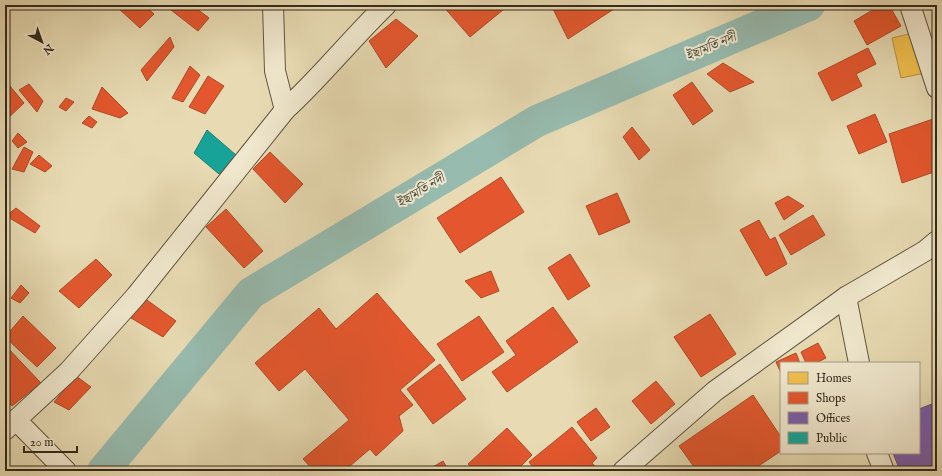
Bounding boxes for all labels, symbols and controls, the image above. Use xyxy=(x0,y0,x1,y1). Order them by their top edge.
north arrow xyxy=(22,22,62,62)
water label: ইছামতি নদী xyxy=(684,28,740,65)
text: N xyxy=(39,40,57,58)
water label: ইছামতি নদী xyxy=(394,169,449,212)
legend xyxy=(780,362,920,454)
text: Homes xyxy=(816,371,852,386)
text: Shops xyxy=(816,391,846,407)
text: Offices xyxy=(816,411,850,426)
scale bar xyxy=(24,428,77,454)
text: Public xyxy=(816,431,847,446)
text: 20 m xyxy=(30,435,53,450)

